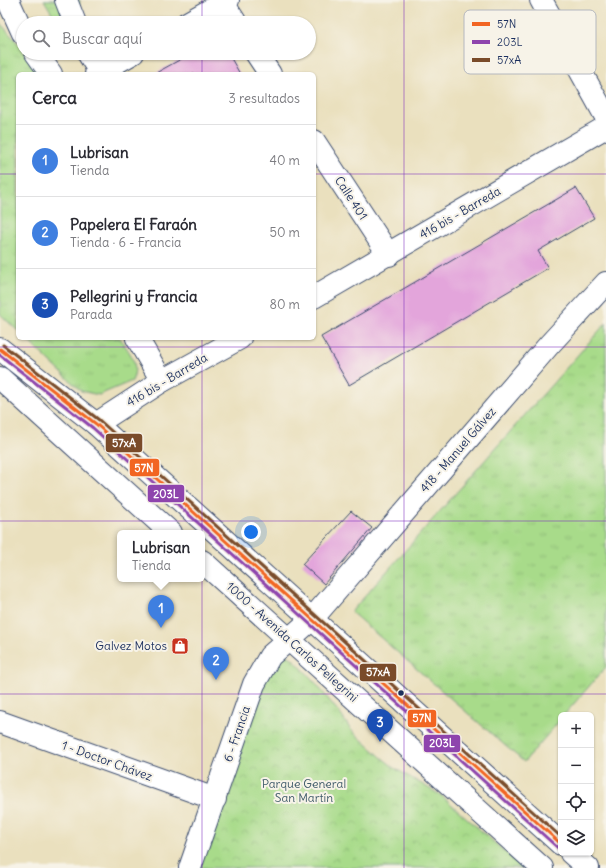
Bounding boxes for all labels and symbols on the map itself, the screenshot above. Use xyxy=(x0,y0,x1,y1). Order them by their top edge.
legend xyxy=(464,10,596,74)
text: 57N xyxy=(497,17,516,31)
text: 203L xyxy=(497,35,523,49)
text: 57xA xyxy=(497,53,521,67)
street label: Calle 401 xyxy=(332,173,371,222)
street label: 416 bis - Barreda xyxy=(416,183,503,242)
street label: 416 bis - Barreda xyxy=(124,350,210,410)
street label: 418 - Manuel Gálvez xyxy=(417,404,499,495)
line badge: 57xA xyxy=(105,433,143,453)
text: 57xA xyxy=(112,436,136,450)
line badge: 57N xyxy=(129,458,160,477)
text: 57N xyxy=(134,461,154,475)
line badge: 203L xyxy=(147,484,185,503)
text: 203L xyxy=(153,487,179,501)
your location xyxy=(241,522,261,542)
street label: 1000 - Avenida Carlos Pellegrini xyxy=(223,579,361,705)
pin: 1 xyxy=(148,595,174,628)
shop icon: Galvez Motos xyxy=(170,636,190,656)
place label: Galvez Motos xyxy=(95,638,167,653)
pin: 2 xyxy=(203,647,229,680)
line badge: 57xA xyxy=(359,663,397,682)
text: 57xA xyxy=(366,665,390,679)
unlabelled marker xyxy=(396,688,406,698)
street label: 6 - Francia xyxy=(220,704,253,764)
pin: 3 xyxy=(367,709,393,742)
line badge: 57N xyxy=(407,709,437,728)
text: 57N xyxy=(412,711,432,725)
line badge: 203L xyxy=(423,734,461,753)
text: 203L xyxy=(429,736,455,750)
street label: 1 - Doctor Chávez xyxy=(60,737,155,784)
park label: Parque General San Martín xyxy=(262,776,346,805)

